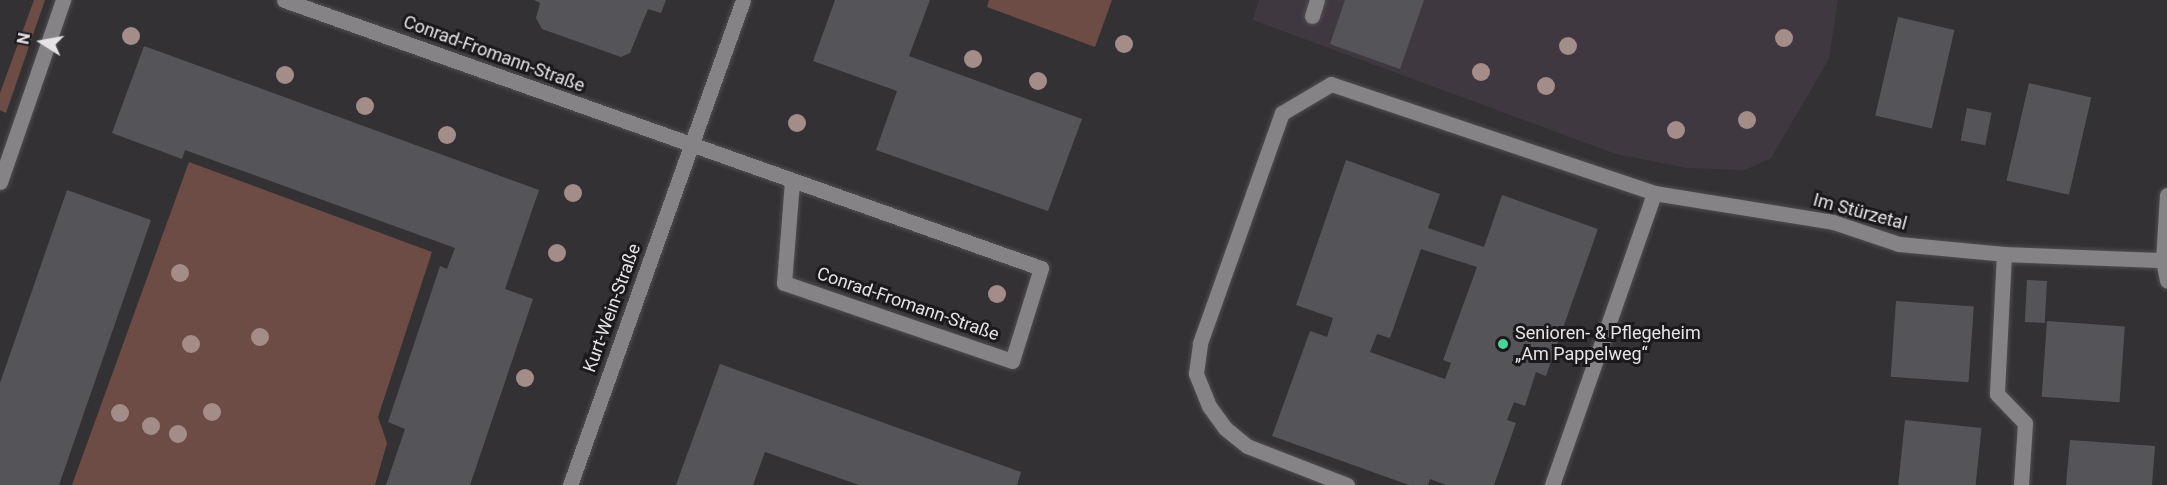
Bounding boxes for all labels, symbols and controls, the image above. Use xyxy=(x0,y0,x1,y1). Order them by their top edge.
street label: Conrad-Fromann-Straße xyxy=(400,11,588,97)
north arrow xyxy=(12,12,72,72)
text: N xyxy=(13,31,34,46)
street label: Im Stürzetal xyxy=(1811,189,1909,235)
street label: Kurt-Wein-Straße xyxy=(579,241,645,375)
street label: Conrad-Fromann-Straße xyxy=(814,263,1002,345)
place label: Senioren- & Pflegeheim „Am Pappelweg“ xyxy=(1515,323,1701,366)
marker: Senioren- & Pflegeheim „Am Pappelweg“ xyxy=(1496,337,1510,351)

